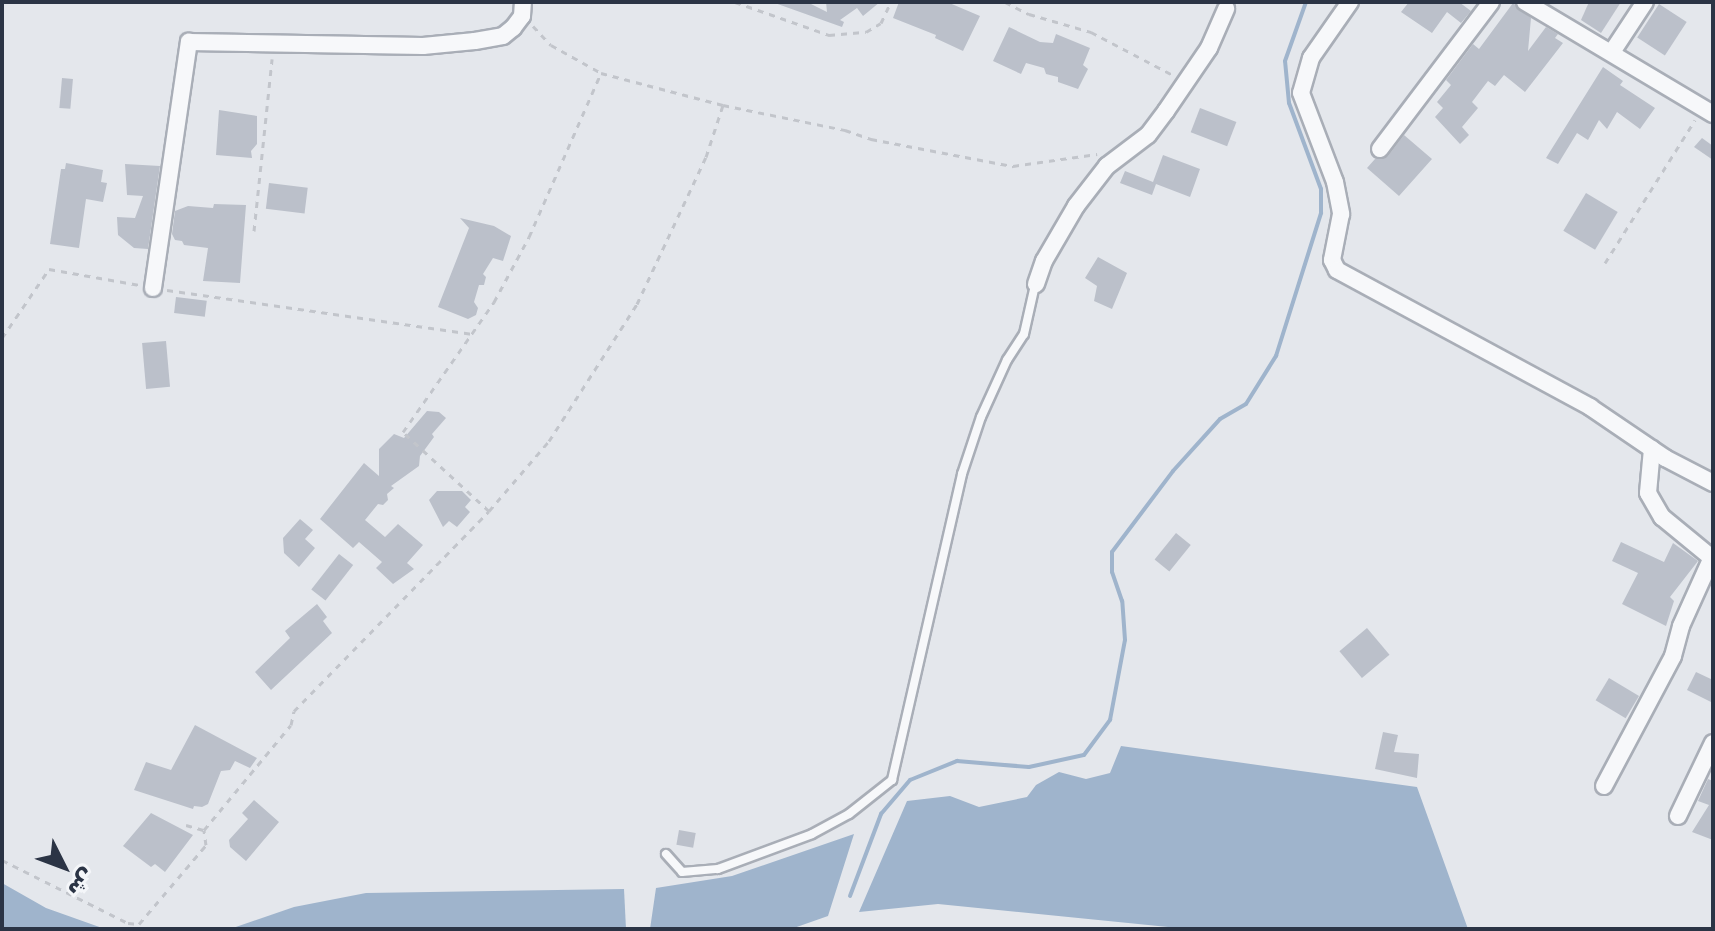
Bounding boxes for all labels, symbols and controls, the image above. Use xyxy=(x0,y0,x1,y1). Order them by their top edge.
north arrow xyxy=(24,827,104,907)
text: ش xyxy=(63,864,102,903)

